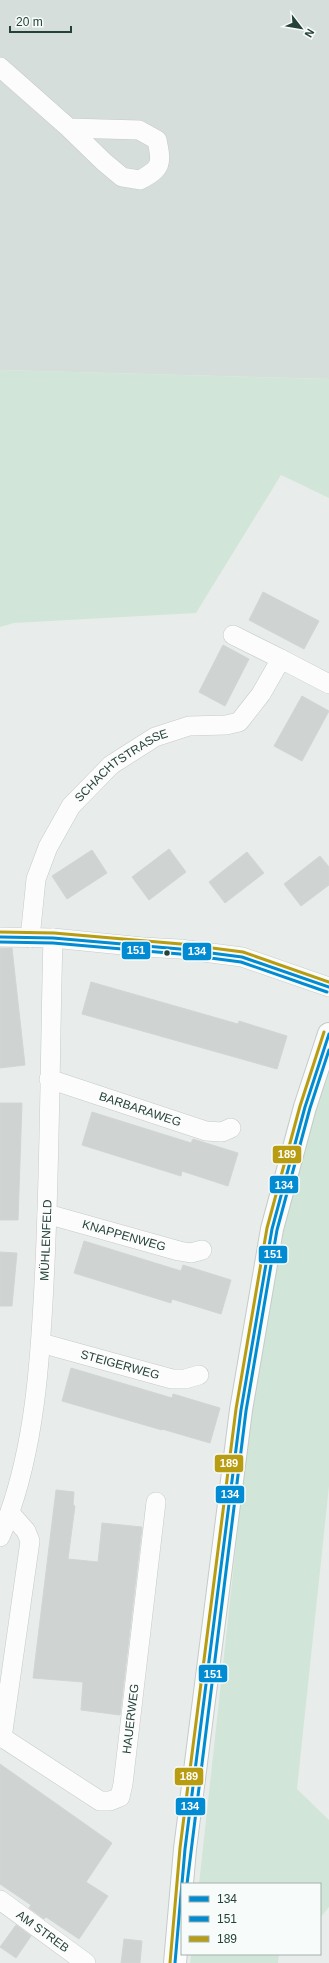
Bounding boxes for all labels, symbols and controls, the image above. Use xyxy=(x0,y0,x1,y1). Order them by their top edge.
scale bar xyxy=(10,8,71,34)
north arrow xyxy=(281,8,321,48)
text: 20 m xyxy=(16,15,43,29)
text: N xyxy=(302,27,317,40)
street label: SCHACHTSTRASSE xyxy=(72,726,170,805)
line badge: 151 xyxy=(121,941,151,960)
line badge: 134 xyxy=(182,942,212,961)
text: 151 xyxy=(127,944,145,956)
text: 134 xyxy=(188,945,207,957)
unlabelled marker xyxy=(162,948,172,958)
street label: BARBARAWEG xyxy=(97,1089,183,1129)
line badge: 189 xyxy=(272,1145,302,1164)
text: 189 xyxy=(278,1148,296,1160)
line badge: 134 xyxy=(269,1175,299,1194)
text: 134 xyxy=(275,1179,294,1191)
street label: MÜHLENFELD xyxy=(37,1199,54,1281)
street label: KNAPPENWEG xyxy=(81,1217,167,1254)
line badge: 151 xyxy=(258,1245,288,1264)
text: 151 xyxy=(264,1248,282,1260)
street label: STEIGERWEG xyxy=(79,1347,161,1382)
line badge: 189 xyxy=(214,1454,244,1473)
text: 189 xyxy=(220,1457,238,1469)
line badge: 134 xyxy=(215,1485,245,1504)
text: 134 xyxy=(221,1488,240,1500)
line badge: 151 xyxy=(198,1664,228,1683)
text: 151 xyxy=(204,1668,222,1680)
street label: HAUERWEG xyxy=(120,1683,142,1755)
line badge: 189 xyxy=(174,1767,204,1786)
text: 189 xyxy=(180,1770,198,1782)
line badge: 134 xyxy=(175,1797,206,1816)
text: 134 xyxy=(181,1800,200,1812)
legend xyxy=(181,1883,321,1955)
text: 134 xyxy=(217,1892,237,1906)
street label: AM STREB xyxy=(14,1908,72,1955)
text: 151 xyxy=(217,1912,237,1926)
text: 189 xyxy=(217,1932,237,1946)

